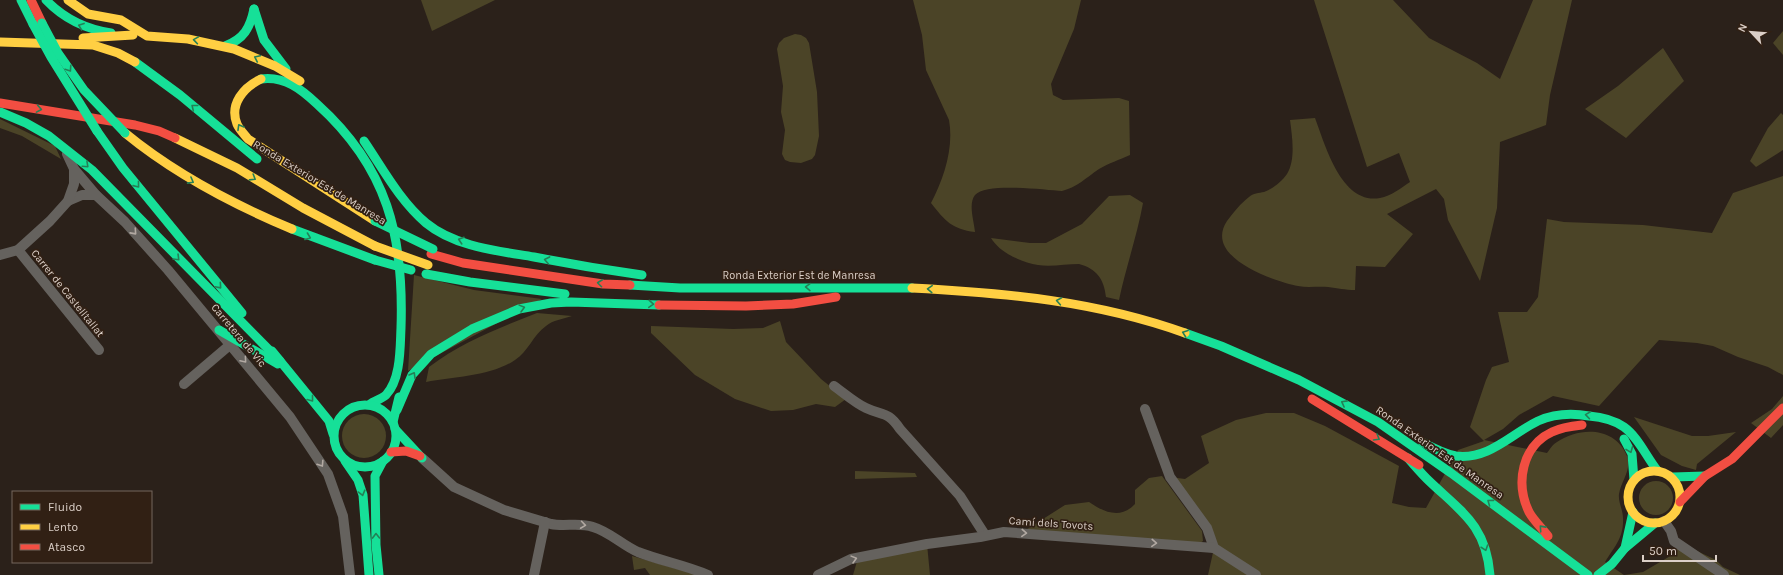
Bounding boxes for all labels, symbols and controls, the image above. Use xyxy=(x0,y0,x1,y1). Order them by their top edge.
north arrow xyxy=(1731,12,1771,52)
text: N xyxy=(1735,21,1750,34)
one-way arrow xyxy=(77,22,84,30)
one-way arrow xyxy=(193,36,199,45)
one-way arrow xyxy=(254,55,261,63)
one-way arrow xyxy=(64,65,72,72)
one-way arrow xyxy=(35,104,42,112)
one-way arrow xyxy=(191,104,198,111)
one-way arrow xyxy=(238,124,245,131)
street label: Ronda Exterior Est de Manresa xyxy=(251,137,389,227)
one-way arrow xyxy=(81,161,89,168)
one-way arrow xyxy=(249,173,256,181)
one-way arrow xyxy=(187,176,194,183)
one-way arrow xyxy=(132,181,139,188)
one-way arrow xyxy=(129,227,137,235)
one-way arrow xyxy=(303,232,311,240)
one-way arrow xyxy=(458,237,465,245)
street label: Carrer de Castelltallat xyxy=(28,247,107,340)
one-way arrow xyxy=(172,253,180,261)
one-way arrow xyxy=(544,256,550,264)
street label: Ronda Exterior Est de Manresa xyxy=(723,269,876,282)
one-way arrow xyxy=(597,279,604,288)
one-way arrow xyxy=(215,281,222,288)
one-way arrow xyxy=(805,283,811,291)
one-way arrow xyxy=(927,284,933,293)
one-way arrow xyxy=(1056,298,1062,306)
one-way arrow xyxy=(648,300,654,309)
street label: Carretera de Vic xyxy=(208,301,269,370)
one-way arrow xyxy=(518,304,525,313)
one-way arrow xyxy=(1181,329,1188,337)
one-way arrow xyxy=(239,355,246,362)
one-way arrow xyxy=(408,372,416,379)
one-way arrow xyxy=(307,395,314,402)
one-way arrow xyxy=(1341,400,1348,408)
street label: Ronda Exterior Est de Manresa xyxy=(1373,403,1506,502)
one-way arrow xyxy=(1585,411,1591,420)
one-way arrow xyxy=(1373,433,1380,440)
one-way arrow xyxy=(1626,447,1634,454)
one-way arrow xyxy=(316,460,324,467)
one-way arrow xyxy=(357,489,365,496)
legend xyxy=(12,491,152,563)
text: Fluido xyxy=(48,500,82,514)
one-way arrow xyxy=(1488,500,1495,507)
street label: Camí dels Tovots xyxy=(1008,514,1094,533)
text: Lento xyxy=(48,520,78,534)
one-way arrow xyxy=(580,520,586,529)
one-way arrow xyxy=(1539,525,1546,533)
one-way arrow xyxy=(1021,528,1027,537)
one-way arrow xyxy=(372,533,380,539)
scale bar xyxy=(1643,537,1716,563)
one-way arrow xyxy=(1151,539,1157,548)
text: Atasco xyxy=(48,540,85,554)
text: 50 m xyxy=(1649,544,1677,558)
one-way arrow xyxy=(1480,545,1489,552)
one-way arrow xyxy=(850,555,857,564)

